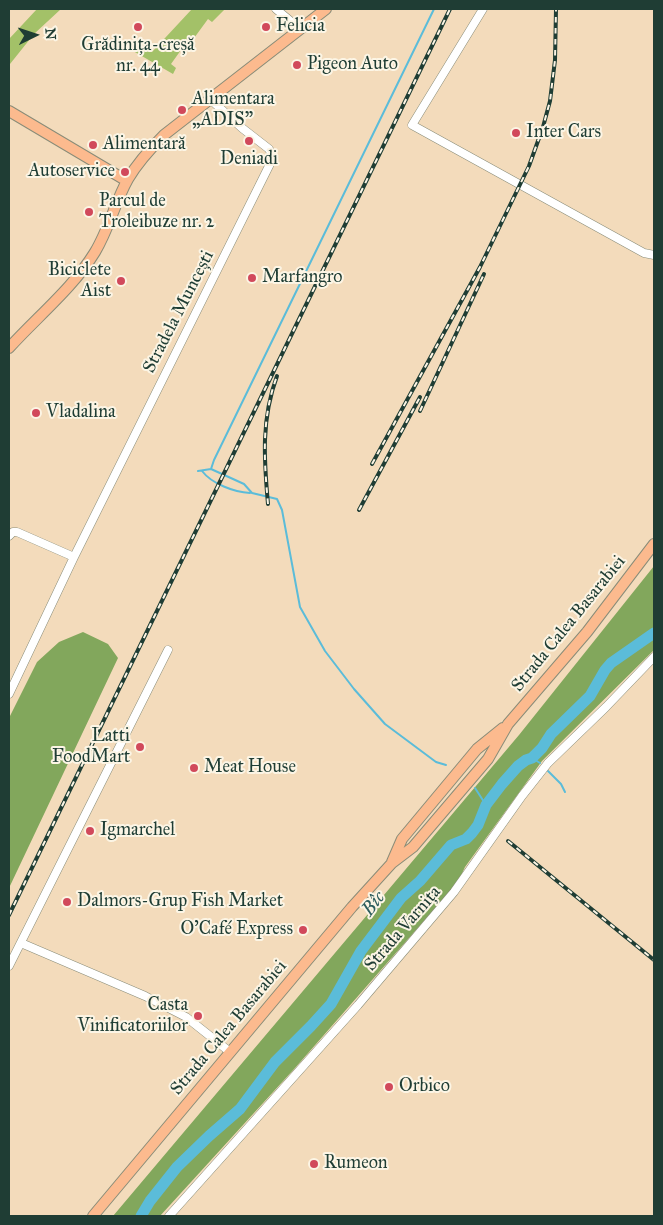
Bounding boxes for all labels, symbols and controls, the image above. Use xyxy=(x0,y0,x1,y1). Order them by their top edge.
north arrow xyxy=(10,10,60,60)
place label: Felicia xyxy=(276,16,325,38)
marker: Grădinița-creșă nr. 44 xyxy=(132,21,144,33)
marker: Felicia xyxy=(260,21,272,33)
text: N xyxy=(42,27,59,40)
place label: Grădinița-creșă nr. 44 xyxy=(81,35,195,78)
place label: Pigeon Auto xyxy=(307,54,398,76)
marker: Pigeon Auto xyxy=(291,59,303,71)
place label: Alimentara „ADIS” xyxy=(192,89,274,132)
marker: Alimentara „ADIS” xyxy=(176,104,188,116)
place label: Inter Cars xyxy=(526,122,601,144)
marker: Inter Cars xyxy=(510,127,522,139)
place label: Alimentară xyxy=(103,134,185,156)
marker: Deniadi xyxy=(243,135,255,147)
marker: Alimentară xyxy=(87,139,99,151)
place label: Deniadi xyxy=(220,149,278,171)
place label: Autoservice xyxy=(28,161,115,183)
marker: Autoservice xyxy=(119,166,131,178)
place label: Parcul de Troleibuze nr. 2 xyxy=(99,191,214,233)
marker: Parcul de Troleibuze nr. 2 xyxy=(83,206,95,218)
street label: Stradela Muncești xyxy=(139,247,219,377)
place label: Biciclete Aist xyxy=(48,260,111,302)
place label: Marfangro xyxy=(262,267,343,289)
marker: Marfangro xyxy=(246,272,258,284)
marker: Biciclete Aist xyxy=(115,275,127,287)
place label: Vladalina xyxy=(46,402,116,424)
marker: Vladalina xyxy=(30,407,42,419)
street label: Strada Calea Basarabiei xyxy=(507,551,631,697)
place label: Latti FoodMart xyxy=(52,726,130,769)
marker: Latti FoodMart xyxy=(134,741,146,753)
place label: Meat House xyxy=(204,757,296,779)
marker: Meat House xyxy=(188,762,200,774)
place label: Igmarchel xyxy=(100,820,175,842)
marker: Igmarchel xyxy=(84,825,96,837)
street label: Strada Varnița xyxy=(360,882,446,976)
water label: Bîc xyxy=(357,887,391,921)
place label: Dalmors-Grup Fish Market xyxy=(77,891,283,913)
marker: Dalmors-Grup Fish Market xyxy=(61,896,73,908)
place label: O’Café Express xyxy=(181,919,293,941)
marker: O’Café Express xyxy=(297,924,309,936)
street label: Strada Calea Basarabiei xyxy=(166,956,292,1100)
place label: Casta Vinificatoriilor xyxy=(77,995,188,1038)
marker: Casta Vinificatoriilor xyxy=(192,1010,204,1022)
place label: Orbico xyxy=(399,1076,450,1098)
marker: Orbico xyxy=(383,1081,395,1093)
place label: Rumeon xyxy=(324,1153,388,1175)
marker: Rumeon xyxy=(308,1158,320,1170)

